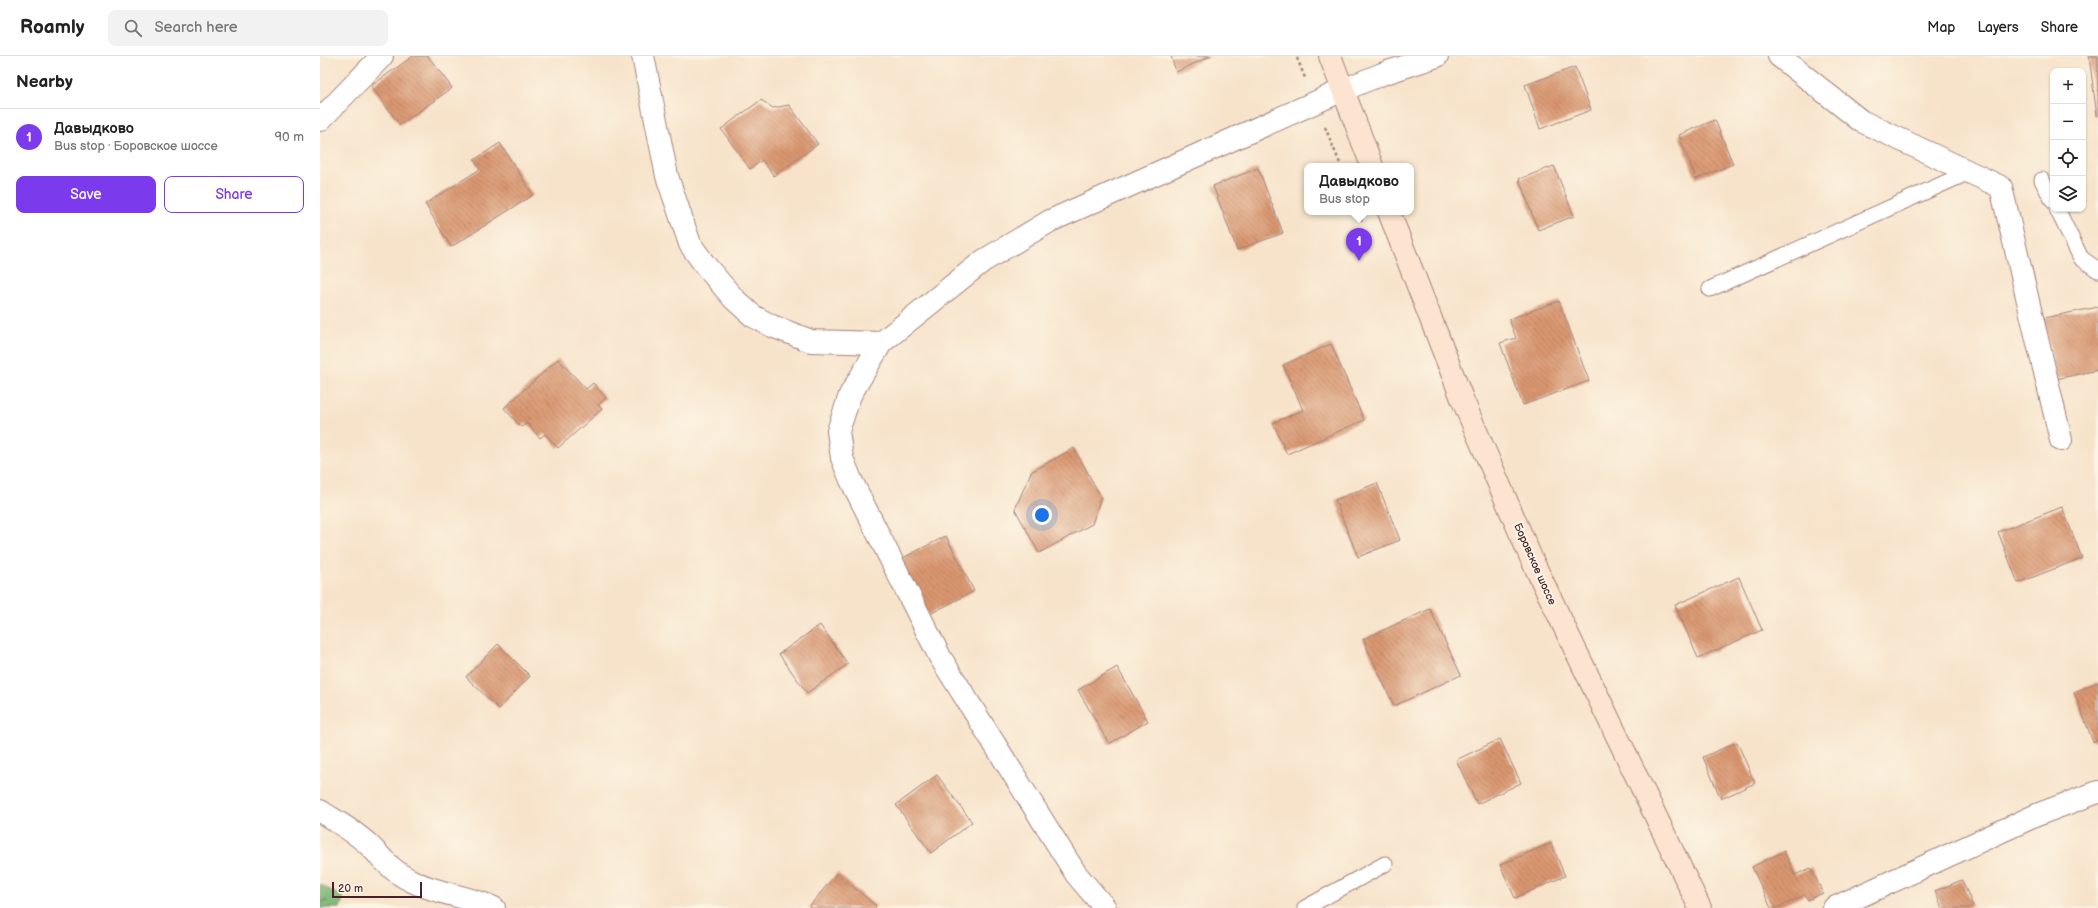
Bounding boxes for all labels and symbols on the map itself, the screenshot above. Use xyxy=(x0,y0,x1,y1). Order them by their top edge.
pin: 1 xyxy=(1346,228,1372,261)
your location xyxy=(1032,505,1052,525)
street label: Боровское шоссе xyxy=(1511,521,1559,607)
scale bar xyxy=(332,880,422,899)

